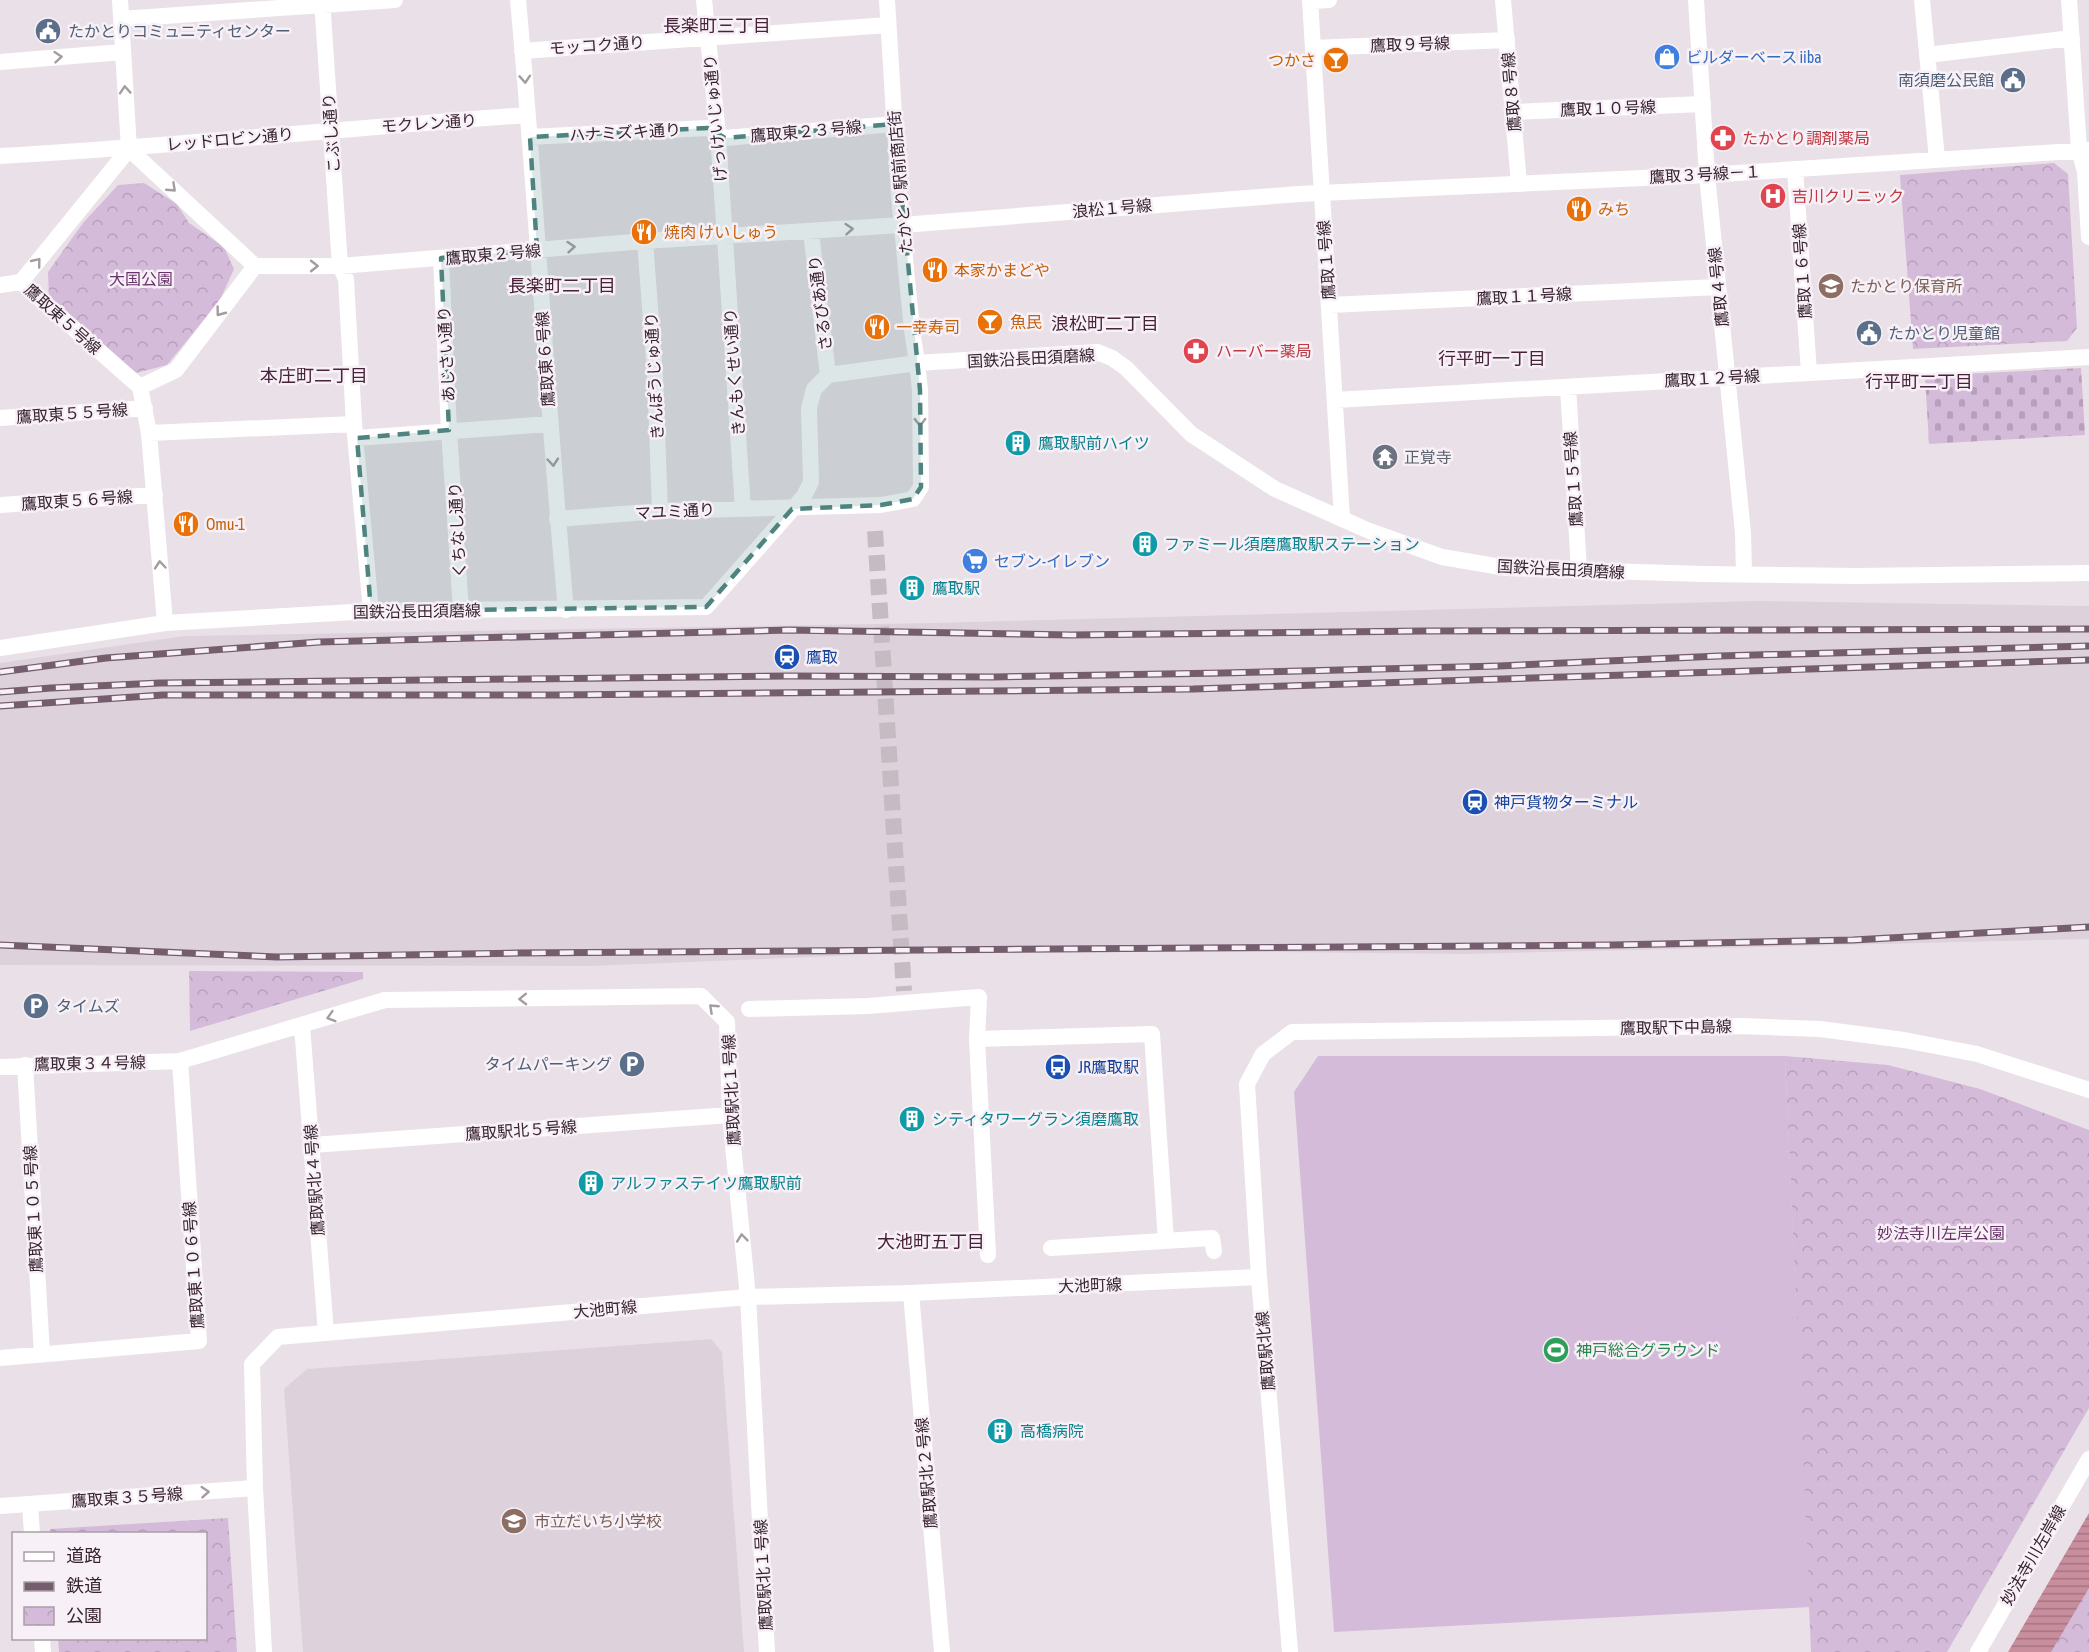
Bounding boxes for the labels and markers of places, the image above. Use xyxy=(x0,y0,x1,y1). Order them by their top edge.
public building icon: たかとりコミュニティセンター xyxy=(33,16,63,46)
place label: たかとりコミュニティセンター xyxy=(68,22,291,40)
shop icon: ビルダーベース iiba xyxy=(1652,42,1682,72)
bar icon: つかさ xyxy=(1321,45,1351,75)
place label: ビルダーベース iiba xyxy=(1686,48,1822,66)
place label: つかさ xyxy=(1268,51,1316,69)
public building icon: 南須磨公民館 xyxy=(1998,65,2028,95)
place label: 南須磨公民館 xyxy=(1898,71,1994,89)
pharmacy icon: たかとり調剤薬局 xyxy=(1708,123,1738,153)
place label: たかとり調剤薬局 xyxy=(1742,129,1870,147)
hospital icon: 吉川クリニック xyxy=(1758,181,1788,211)
place label: 吉川クリニック xyxy=(1792,187,1904,205)
restaurant icon: みち xyxy=(1564,194,1594,224)
place label: みち xyxy=(1598,200,1630,218)
restaurant icon: 焼肉 けいしゅう xyxy=(629,217,659,247)
place label: 焼肉 けいしゅう xyxy=(664,223,778,241)
restaurant icon: 本家かまどや xyxy=(920,255,950,285)
place label: 本家かまどや xyxy=(954,261,1050,279)
school or university icon: たかとり保育所 xyxy=(1816,271,1846,301)
place label: たかとり保育所 xyxy=(1850,277,1962,295)
bar icon: 魚民 xyxy=(975,307,1005,337)
restaurant icon: 一幸寿司 xyxy=(862,312,892,342)
place label: 魚民 xyxy=(1010,313,1042,331)
place label: 一幸寿司 xyxy=(896,318,960,336)
public building icon: たかとり児童館 xyxy=(1854,318,1884,348)
place label: たかとり児童館 xyxy=(1888,324,2000,342)
pharmacy icon: ハーバー薬局 xyxy=(1181,336,1211,366)
place label: ハーバー薬局 xyxy=(1216,342,1312,360)
building icon: 鷹取駅前ハイツ xyxy=(1003,428,1033,458)
place label: 鷹取駅前ハイツ xyxy=(1038,434,1150,452)
temple icon: 正覚寺 xyxy=(1370,442,1400,472)
place label: 正覚寺 xyxy=(1404,448,1452,466)
restaurant icon: Omu-1 xyxy=(171,509,201,539)
place label: Omu-1 xyxy=(206,515,245,533)
building icon: ファミール須磨鷹取駅ステーション xyxy=(1130,529,1160,559)
place label: ファミール須磨鷹取駅ステーション xyxy=(1164,535,1420,553)
supermarket icon: セブン-イレブン xyxy=(960,546,990,576)
place label: セブン-イレブン xyxy=(994,552,1110,570)
building icon: 鷹取駅 xyxy=(897,573,927,603)
place label: 鷹取駅 xyxy=(932,579,980,597)
station icon: 鷹取 xyxy=(772,642,802,672)
place label: 鷹取 xyxy=(806,648,838,666)
station icon: 神戸貨物ターミナル xyxy=(1460,787,1490,817)
place label: 神戸貨物ターミナル xyxy=(1494,793,1638,811)
parking icon: タイムズ xyxy=(21,991,51,1021)
place label: タイムズ xyxy=(56,997,120,1015)
parking icon: タイムパーキング xyxy=(617,1049,647,1079)
bus stop icon: JR鷹取駅 xyxy=(1043,1052,1073,1082)
place label: タイムパーキング xyxy=(485,1055,612,1073)
place label: JR鷹取駅 xyxy=(1078,1058,1139,1076)
building icon: シティタワーグラン須磨鷹取 xyxy=(897,1104,927,1134)
place label: シティタワーグラン須磨鷹取 xyxy=(932,1110,1139,1128)
building icon: アルファステイツ鷹取駅前 xyxy=(576,1168,606,1198)
place label: アルファステイツ鷹取駅前 xyxy=(610,1174,802,1192)
sports icon: 神戸総合グラウンド xyxy=(1541,1335,1571,1365)
place label: 神戸総合グラウンド xyxy=(1576,1341,1720,1359)
building icon: 高橋病院 xyxy=(985,1416,1015,1446)
place label: 高橋病院 xyxy=(1020,1422,1084,1440)
school or university icon: 市立だいち小学校 xyxy=(499,1506,529,1536)
place label: 市立だいち小学校 xyxy=(534,1512,662,1530)

